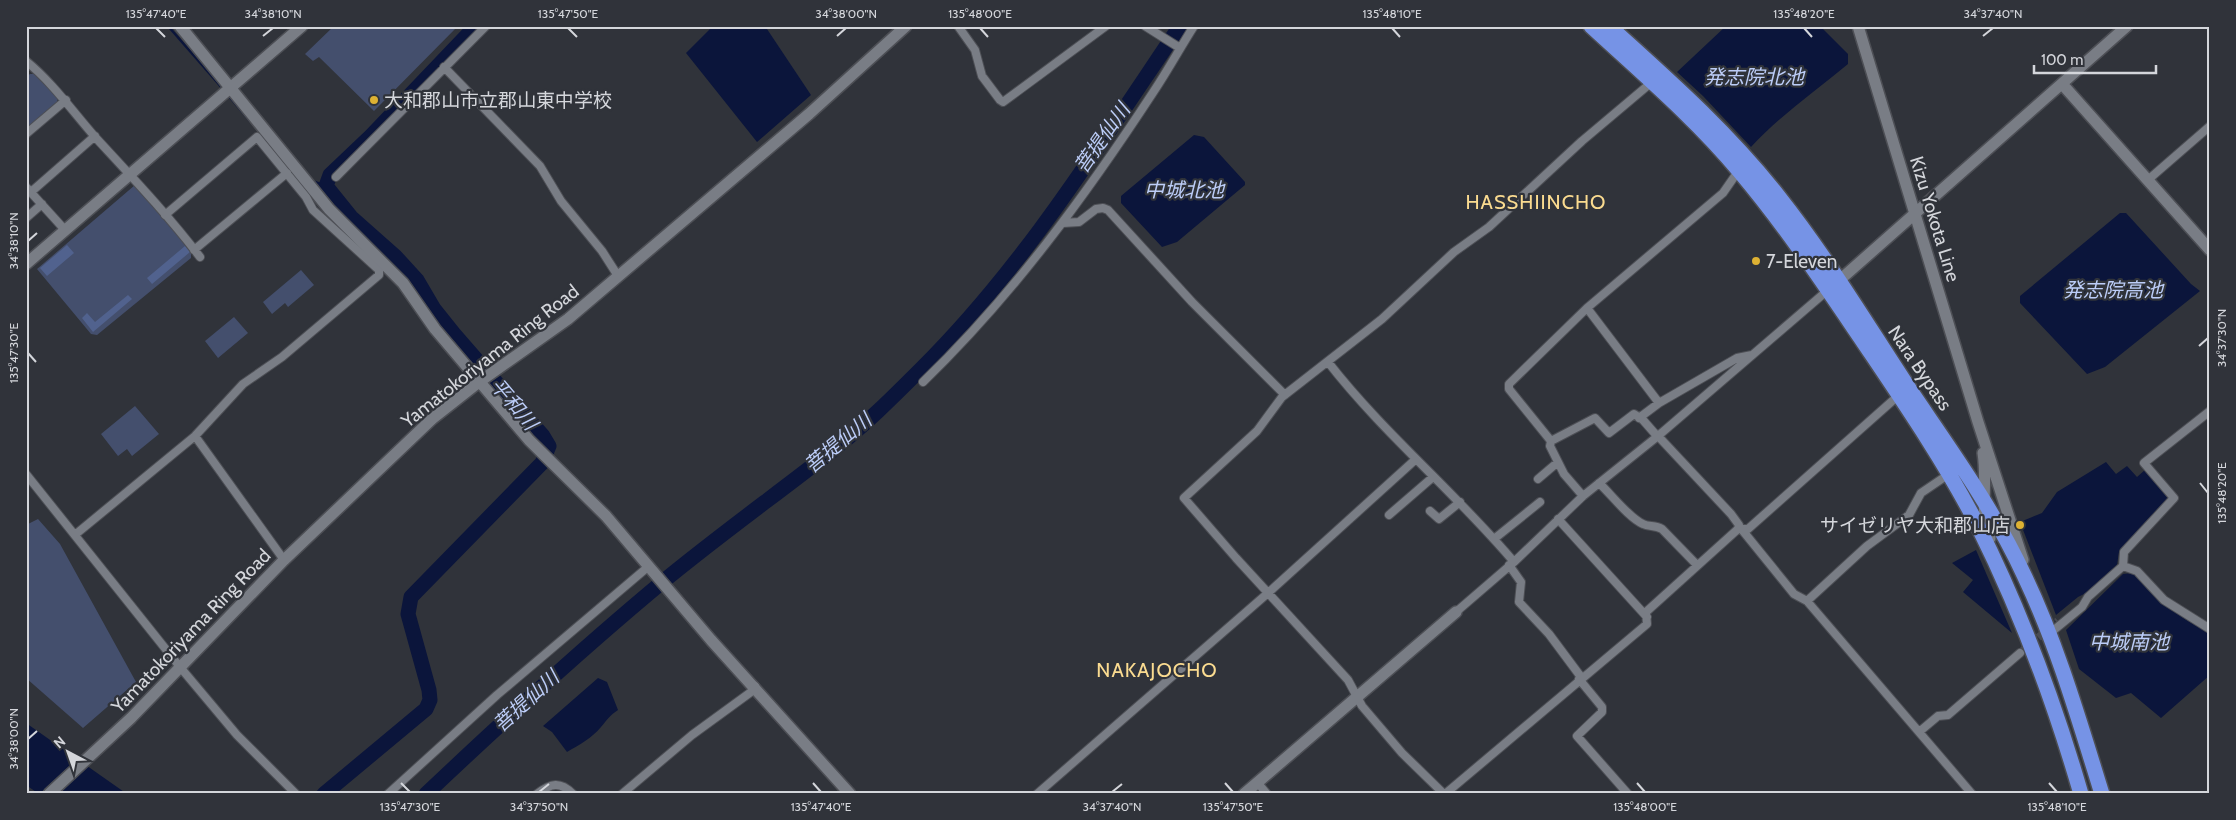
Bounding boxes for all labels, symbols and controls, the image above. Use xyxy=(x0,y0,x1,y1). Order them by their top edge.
text: 135°47'40"E xyxy=(126,6,187,21)
text: 34°38'10"N xyxy=(244,6,302,21)
text: 135°47'50"E xyxy=(538,6,599,21)
text: 34°38'00"N xyxy=(815,6,877,21)
text: 135°48'00"E xyxy=(948,6,1012,21)
text: 135°48'10"E xyxy=(1362,6,1422,21)
text: 135°48'20"E xyxy=(1773,6,1835,21)
text: 34°37'40"N xyxy=(1964,6,2022,21)
scale bar xyxy=(2034,42,2156,74)
text: 100 m xyxy=(2041,51,2083,69)
water label: 発志院北池 xyxy=(1704,65,1806,89)
place label: 大和郡山市立郡山東中学校 xyxy=(384,89,612,112)
marker: 大和郡山市立郡山東中学校 xyxy=(368,94,380,106)
water label: 菩提仙川 xyxy=(1069,97,1136,178)
street label: Kizu Yokota Line xyxy=(1905,153,1965,285)
water label: 中城北池 xyxy=(1144,178,1226,202)
district label: HASSHIINCHO xyxy=(1465,190,1607,214)
text: 34°38'10"N xyxy=(6,212,21,270)
place label: 7-Eleven xyxy=(1766,250,1837,273)
marker: 7-Eleven xyxy=(1750,255,1762,267)
water label: 発志院高池 xyxy=(2063,278,2165,302)
street label: Yamatokoriyama Ring Road xyxy=(396,279,583,433)
text: 34°37'30"N xyxy=(2214,309,2229,367)
street label: Nara Bypass xyxy=(1883,321,1957,415)
text: 135°47'30"E xyxy=(6,322,21,383)
water label: 平和川 xyxy=(486,373,544,436)
water label: 菩提仙川 xyxy=(800,407,878,478)
text: 135°48'20"E xyxy=(2214,462,2229,524)
place label: サイゼリヤ大和郡山店 xyxy=(1820,514,2010,537)
marker: サイゼリヤ大和郡山店 xyxy=(2014,519,2026,531)
street label: Yamatokoriyama Ring Road xyxy=(106,544,275,719)
water label: 中城南池 xyxy=(2089,630,2171,654)
district label: NAKAJOCHO xyxy=(1096,658,1218,682)
water label: 菩提仙川 xyxy=(488,664,565,737)
text: 34°38'00"N xyxy=(6,708,21,770)
north arrow xyxy=(42,728,92,778)
text: N xyxy=(50,732,69,752)
text: 135°47'30"E xyxy=(380,799,441,814)
text: 34°37'50"N xyxy=(510,799,568,814)
text: 135°47'40"E xyxy=(791,799,852,814)
text: 34°37'40"N xyxy=(1083,799,1141,814)
text: 135°47'50"E xyxy=(1203,799,1264,814)
text: 135°48'00"E xyxy=(1613,799,1677,814)
text: 135°48'10"E xyxy=(2027,799,2087,814)

